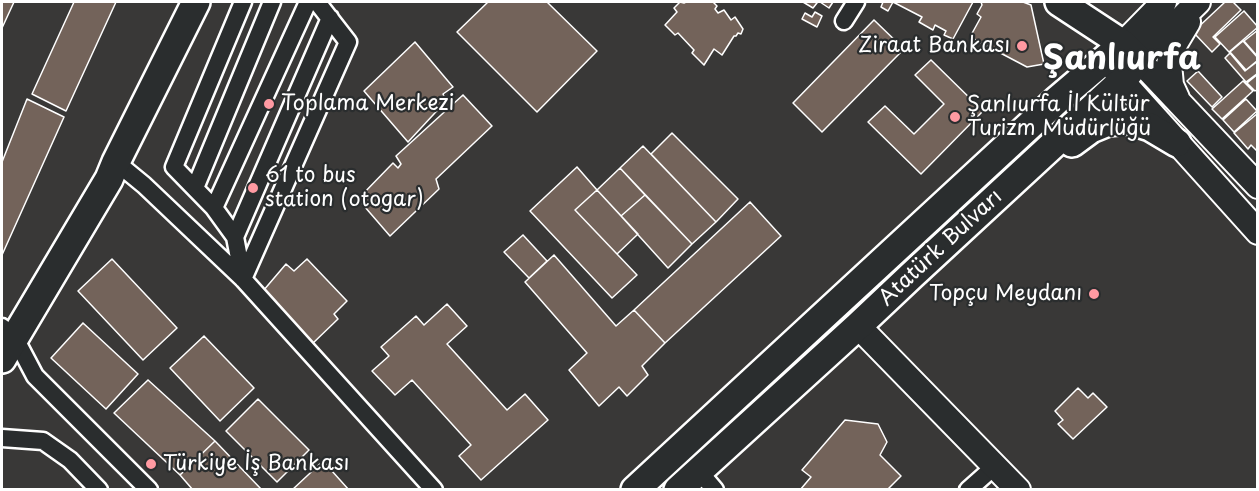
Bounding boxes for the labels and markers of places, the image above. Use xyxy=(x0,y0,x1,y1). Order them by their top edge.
place label: Ziraat Bankası xyxy=(858,33,1010,59)
marker: Ziraat Bankası xyxy=(1015,39,1029,53)
place label: Toplama Merkezi xyxy=(281,91,454,117)
place label: Şanlıurfa İl Kültür Turizm Müdürlüğü xyxy=(967,92,1151,142)
marker: Toplama Merkezi xyxy=(262,97,276,111)
marker: Şanlıurfa İl Kültür Turizm Müdürlüğü xyxy=(948,110,962,124)
place label: 61 to bus station (otogar) xyxy=(265,163,424,213)
marker: 61 to bus station (otogar) xyxy=(246,181,260,195)
place label: Topçu Meydanı xyxy=(929,281,1082,307)
marker: Topçu Meydanı xyxy=(1087,287,1101,301)
place label: Türkiye İş Bankası xyxy=(163,451,349,477)
marker: Türkiye İş Bankası xyxy=(144,457,158,471)

